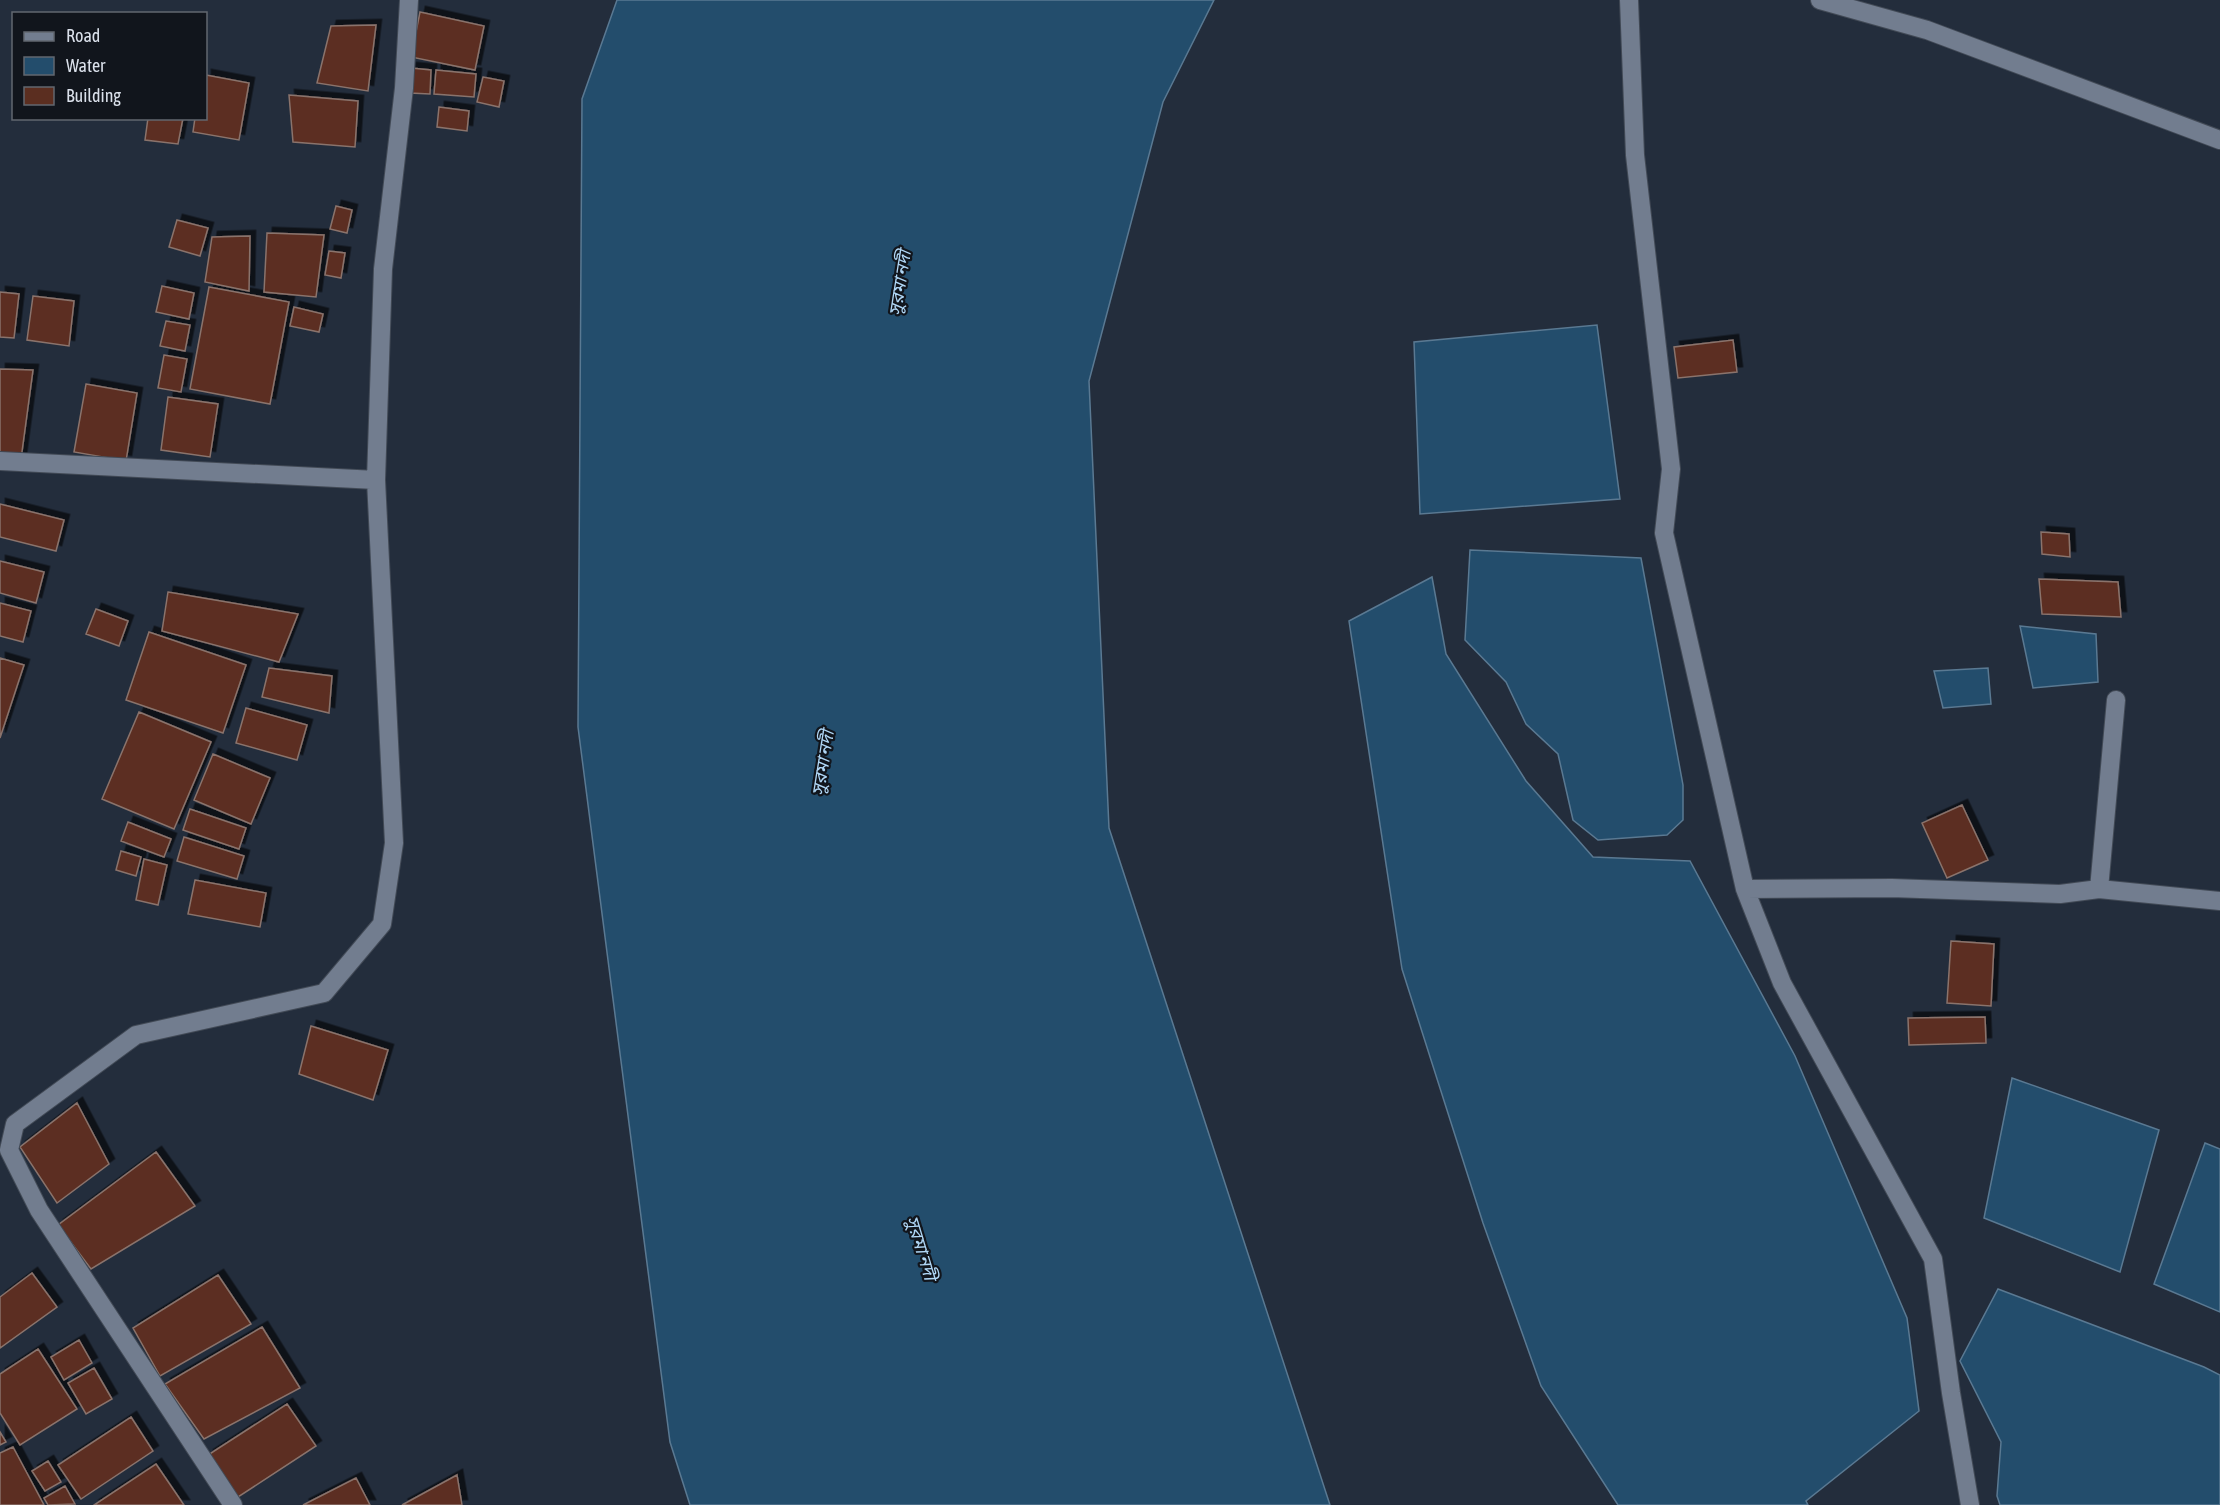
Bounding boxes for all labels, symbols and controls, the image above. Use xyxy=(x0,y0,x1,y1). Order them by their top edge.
legend xyxy=(12,12,207,120)
text: Road xyxy=(66,25,100,46)
text: Water xyxy=(66,55,106,76)
text: Building xyxy=(66,85,121,106)
water label: সুরমা নদী xyxy=(884,246,917,317)
water label: সুরমা নদী xyxy=(807,726,840,797)
water label: সুরমা নদী xyxy=(901,1213,942,1286)

